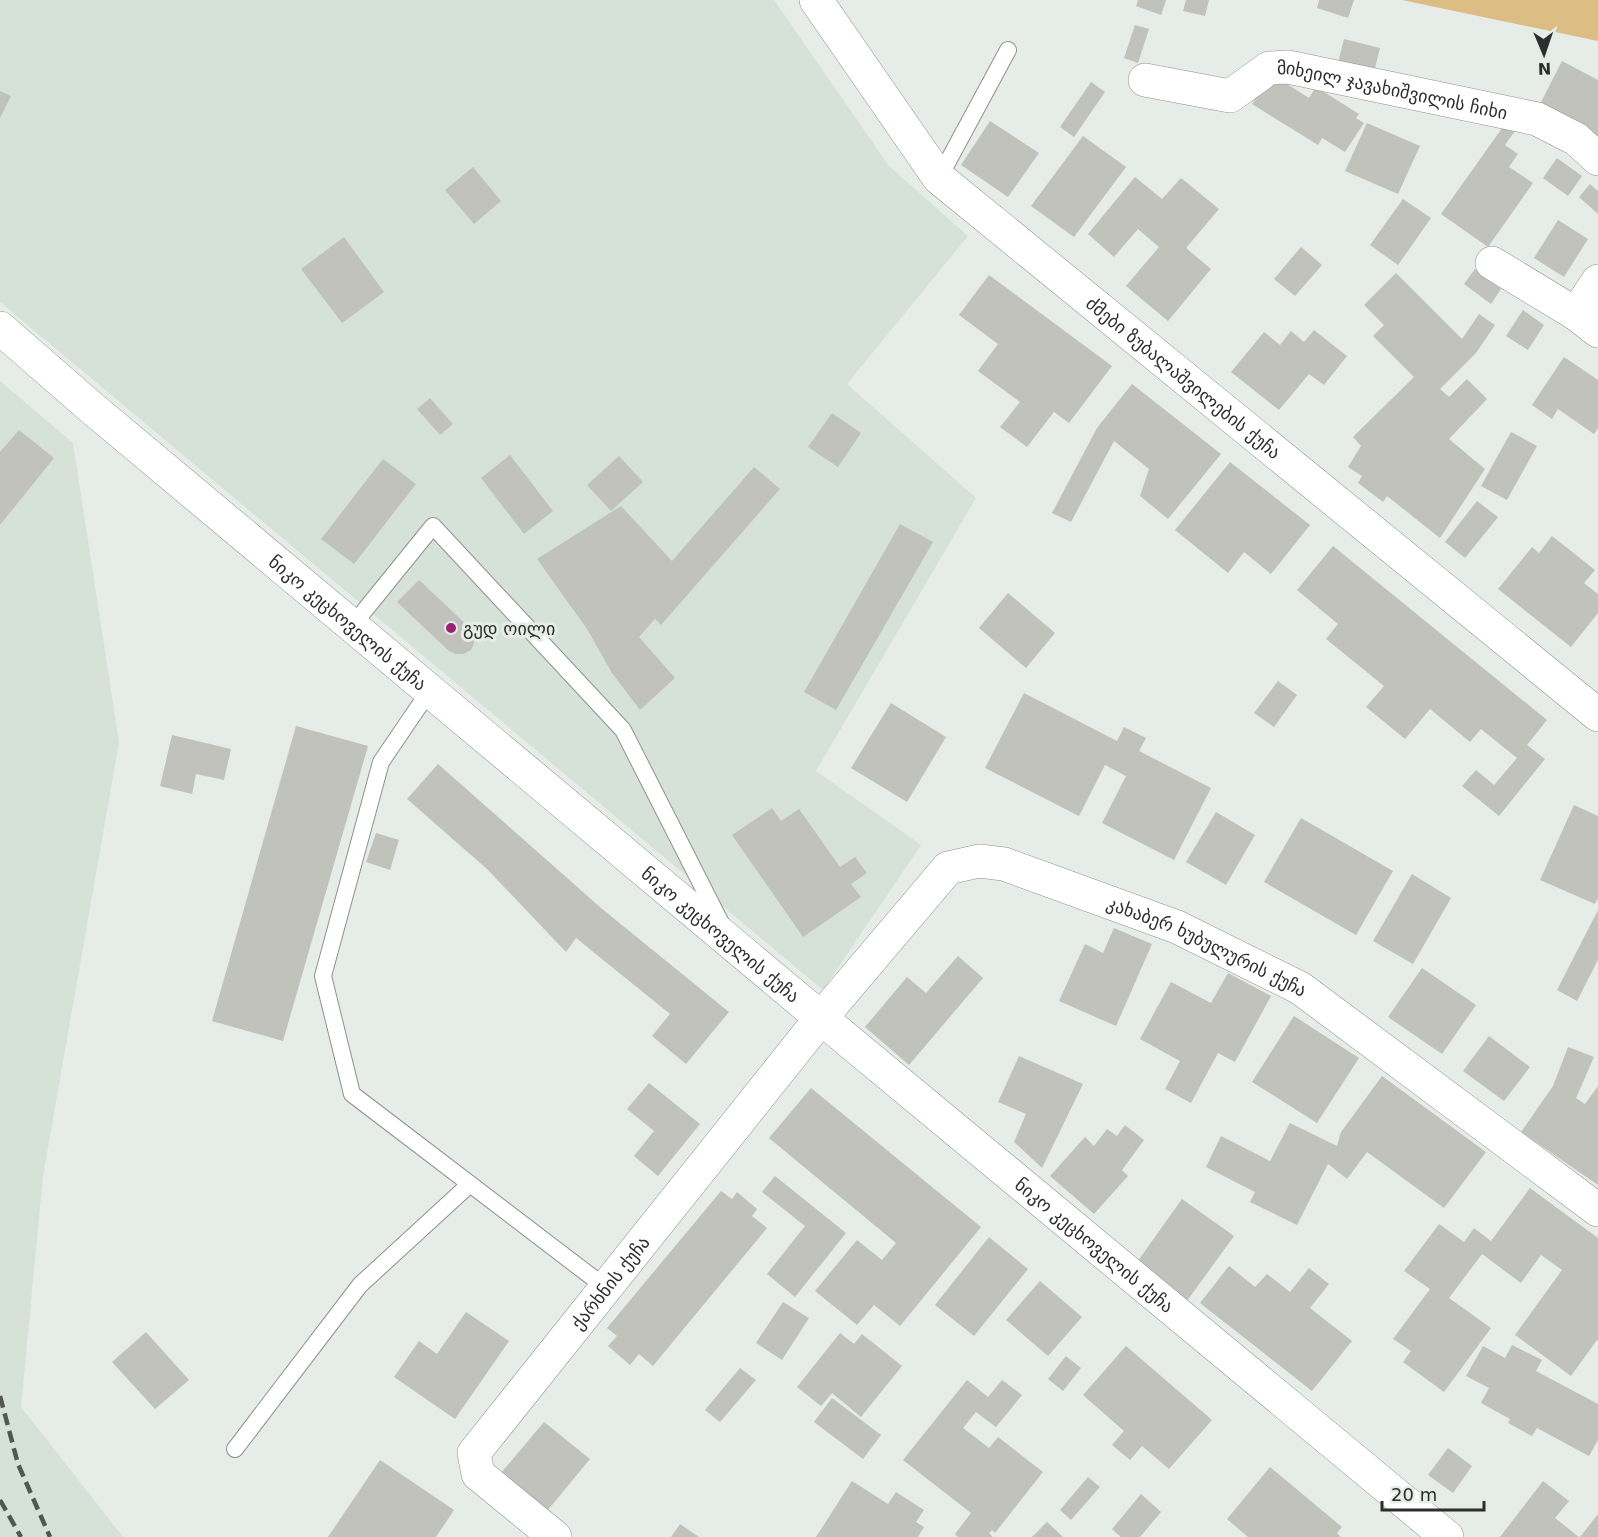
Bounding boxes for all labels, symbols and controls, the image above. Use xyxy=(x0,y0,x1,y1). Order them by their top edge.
north arrow xyxy=(1514,24,1574,84)
street label: მიხეილ ჯავახიშვილის ჩიხი xyxy=(1276,56,1509,123)
text: N xyxy=(1537,59,1552,78)
street label: ძმები ზუბალაშვილების ქუჩა xyxy=(1082,292,1285,463)
street label: ნიკო კეცხოველის ქუჩა xyxy=(265,550,431,694)
place label: გუდ ოილი xyxy=(463,618,555,639)
marker: გუდ ოილი xyxy=(444,621,458,635)
street label: ნიკო კეცხოველის ქუჩა xyxy=(638,862,804,1006)
street label: კახაბერ ხუბულურის ქუჩა xyxy=(1104,892,1312,1000)
street label: ნიკო კეცხოველის ქუჩა xyxy=(1011,1173,1178,1317)
street label: ქარხნის ქუჩა xyxy=(567,1232,654,1333)
scale bar xyxy=(1382,1474,1484,1512)
text: 20 m xyxy=(1391,1484,1437,1505)

